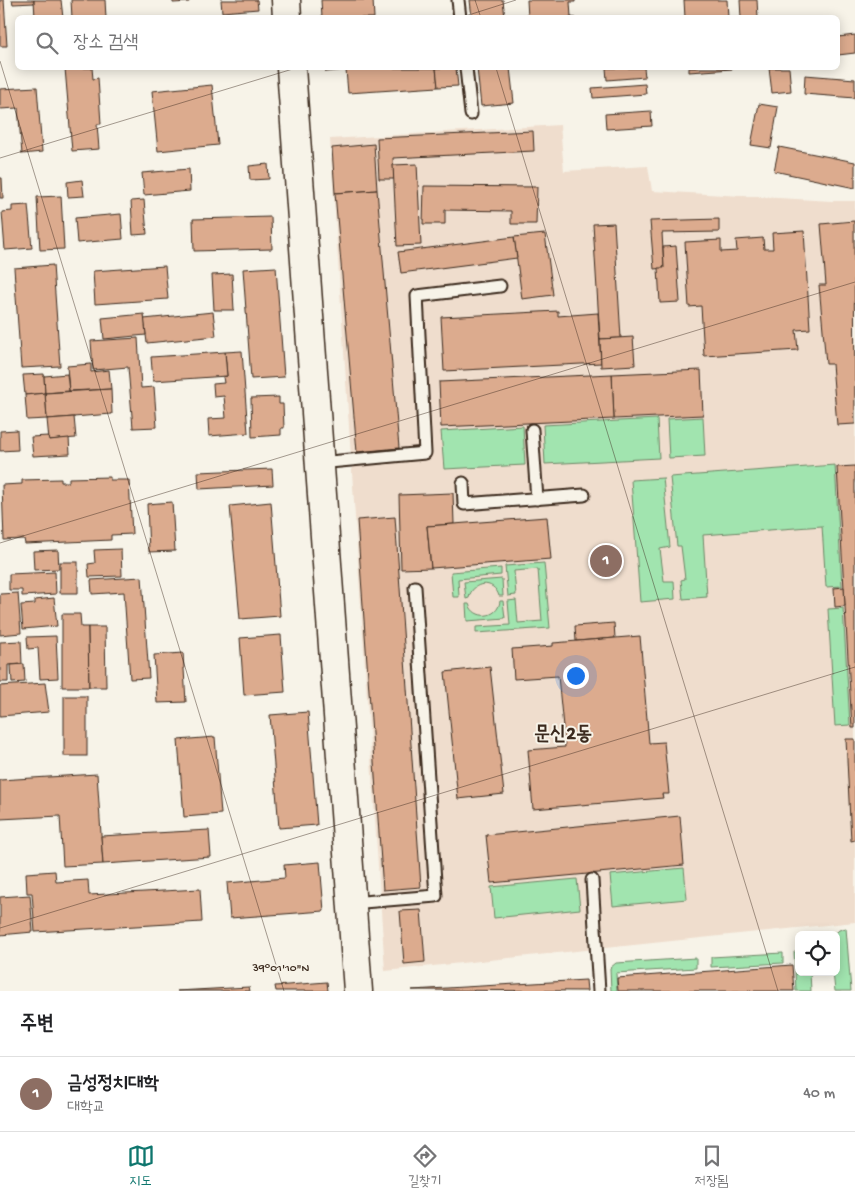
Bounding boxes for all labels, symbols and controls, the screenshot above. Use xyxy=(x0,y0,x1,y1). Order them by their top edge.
search box xyxy=(15,15,840,70)
icon: search xyxy=(33,29,61,57)
text: 장소 검색 xyxy=(73,32,139,55)
pin: 1 xyxy=(590,542,622,580)
your location xyxy=(563,663,589,689)
district label: 문신2동 xyxy=(534,724,592,747)
map controls xyxy=(795,931,840,976)
button: locate xyxy=(795,931,840,976)
text: 39°01'10"N xyxy=(252,962,310,976)
text: 주변 xyxy=(20,1013,54,1038)
text: 금성정치대학 xyxy=(67,1073,159,1096)
text: 1 xyxy=(33,1085,39,1104)
text: 40 m xyxy=(803,1085,835,1104)
text: 대학교 xyxy=(67,1099,106,1118)
tab: 지도 xyxy=(127,1142,155,1191)
tab: 길찾기 xyxy=(408,1142,441,1191)
tab: 저장됨 xyxy=(695,1142,728,1191)

